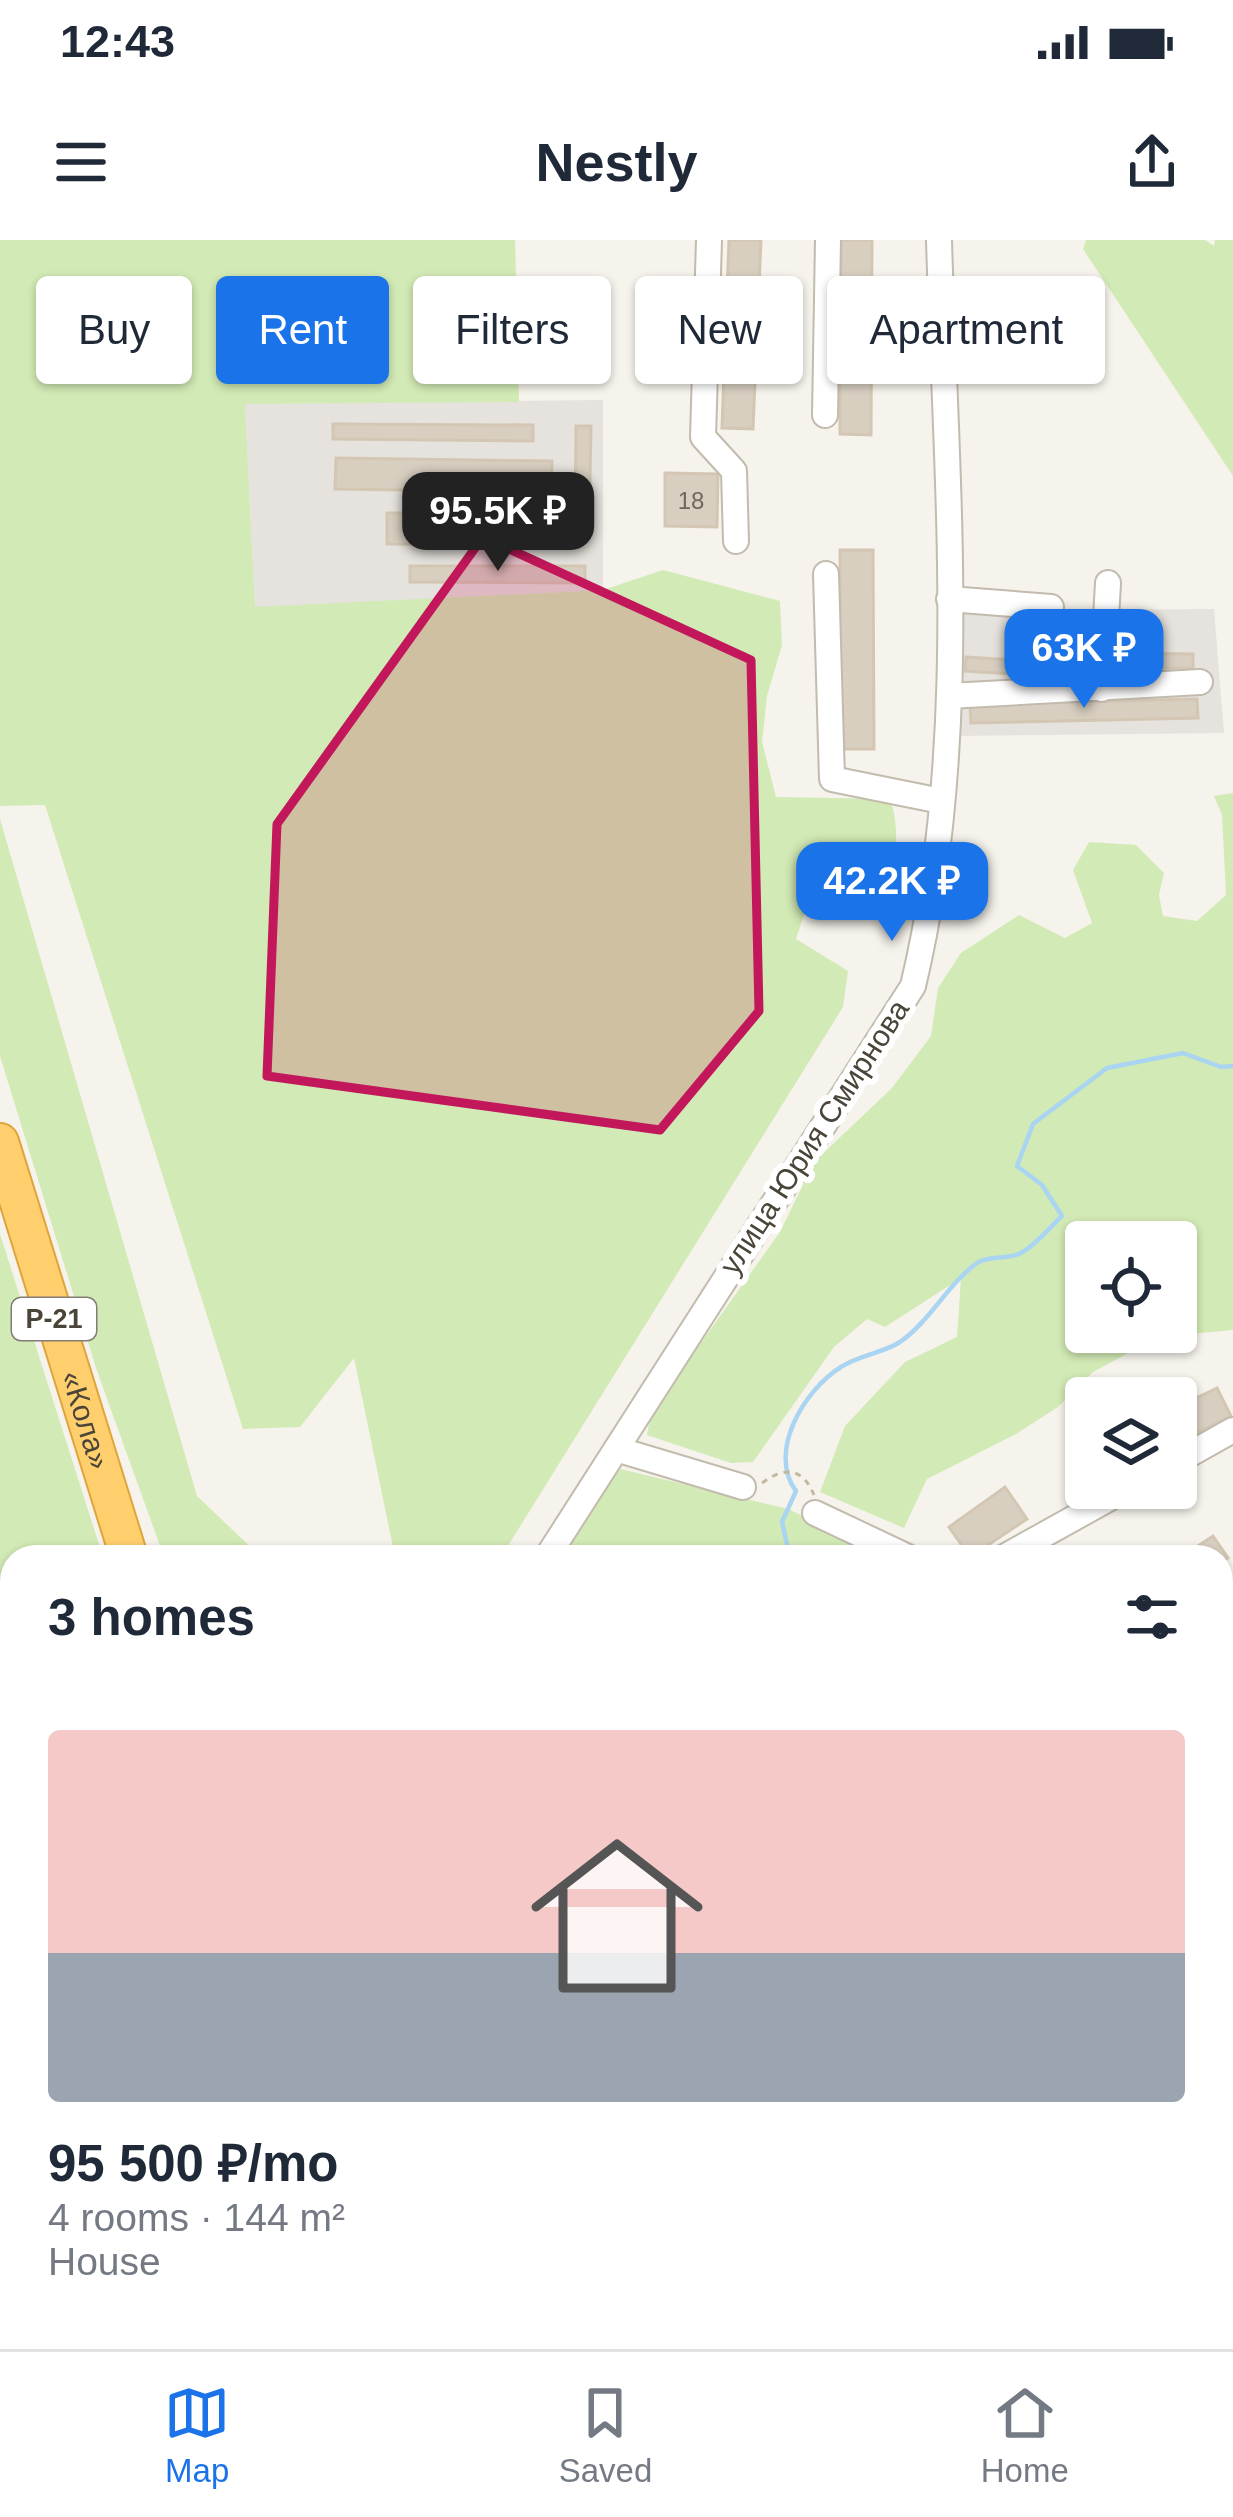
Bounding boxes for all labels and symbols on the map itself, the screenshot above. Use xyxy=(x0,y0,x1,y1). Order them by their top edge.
pin: 95.5K ₽ xyxy=(387,472,609,574)
house number: 18 xyxy=(678,487,704,514)
pin: 63K ₽ xyxy=(1000,609,1168,711)
pin: 42.2K ₽ xyxy=(781,842,1003,944)
street label: улица Юрия Смирнова xyxy=(713,993,915,1280)
road number: Р-21 xyxy=(12,1298,96,1340)
street label: «Кола» xyxy=(56,1367,117,1473)

